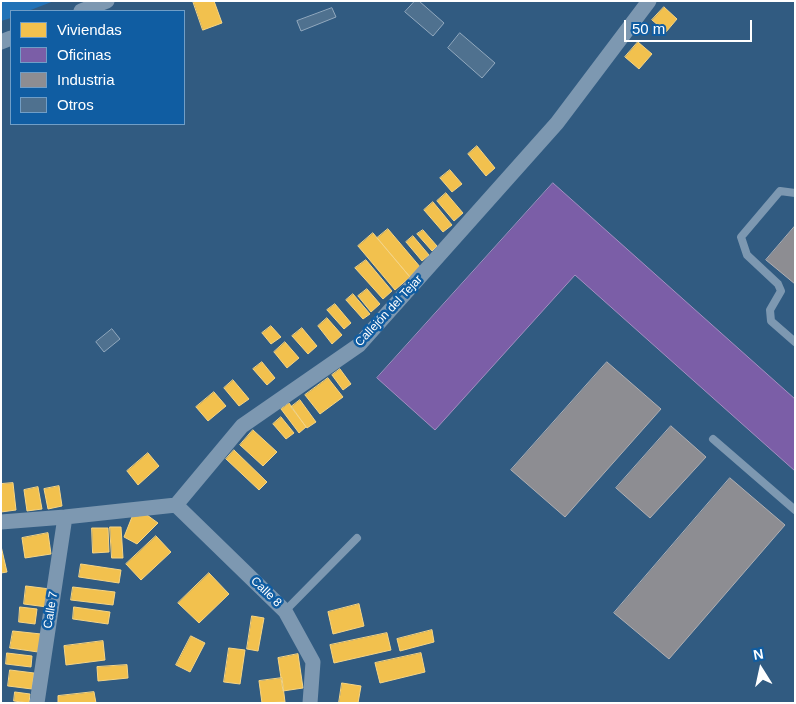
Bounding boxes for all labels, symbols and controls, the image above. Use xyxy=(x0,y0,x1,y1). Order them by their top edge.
legend xyxy=(10,10,185,125)
scale bar xyxy=(626,10,754,42)
text: 50 m xyxy=(632,20,665,37)
text: Viviendas xyxy=(57,21,122,38)
text: Oficinas xyxy=(57,46,111,63)
text: Industria xyxy=(57,71,115,88)
text: Otros xyxy=(57,96,94,113)
street label: Callejón del Tejar xyxy=(352,272,426,350)
street label: Calle 8 xyxy=(248,574,284,610)
street label: Calle 7 xyxy=(41,590,61,630)
north arrow xyxy=(736,644,786,694)
text: N xyxy=(752,645,765,663)

